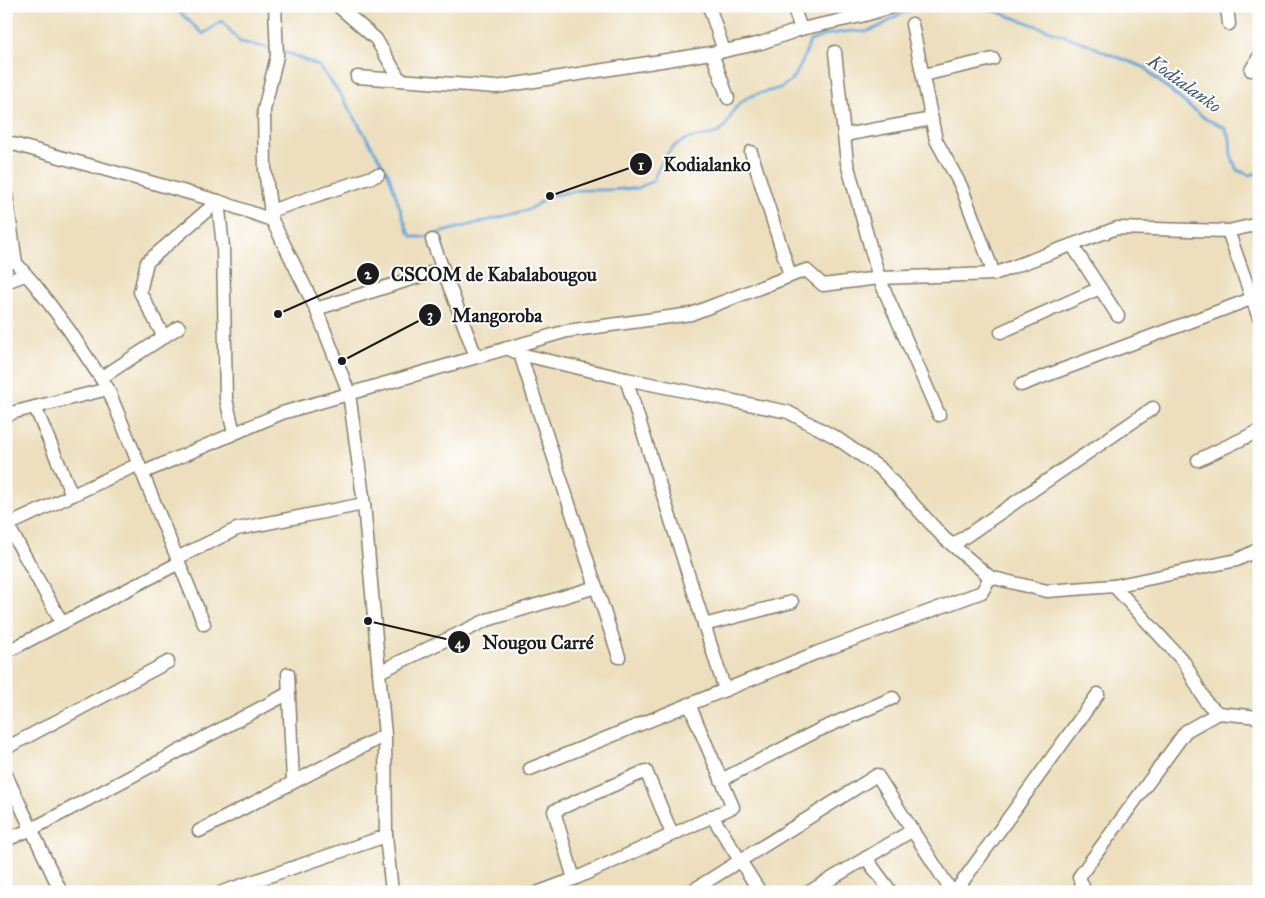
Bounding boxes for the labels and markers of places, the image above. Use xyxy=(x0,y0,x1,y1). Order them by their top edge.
callout: Kodialanko xyxy=(628,147,761,181)
callout: CSCOM de Kabalabougou xyxy=(356,257,607,291)
callout: Mangoroba xyxy=(417,298,552,332)
callout: Nougou Carré xyxy=(447,625,603,659)

